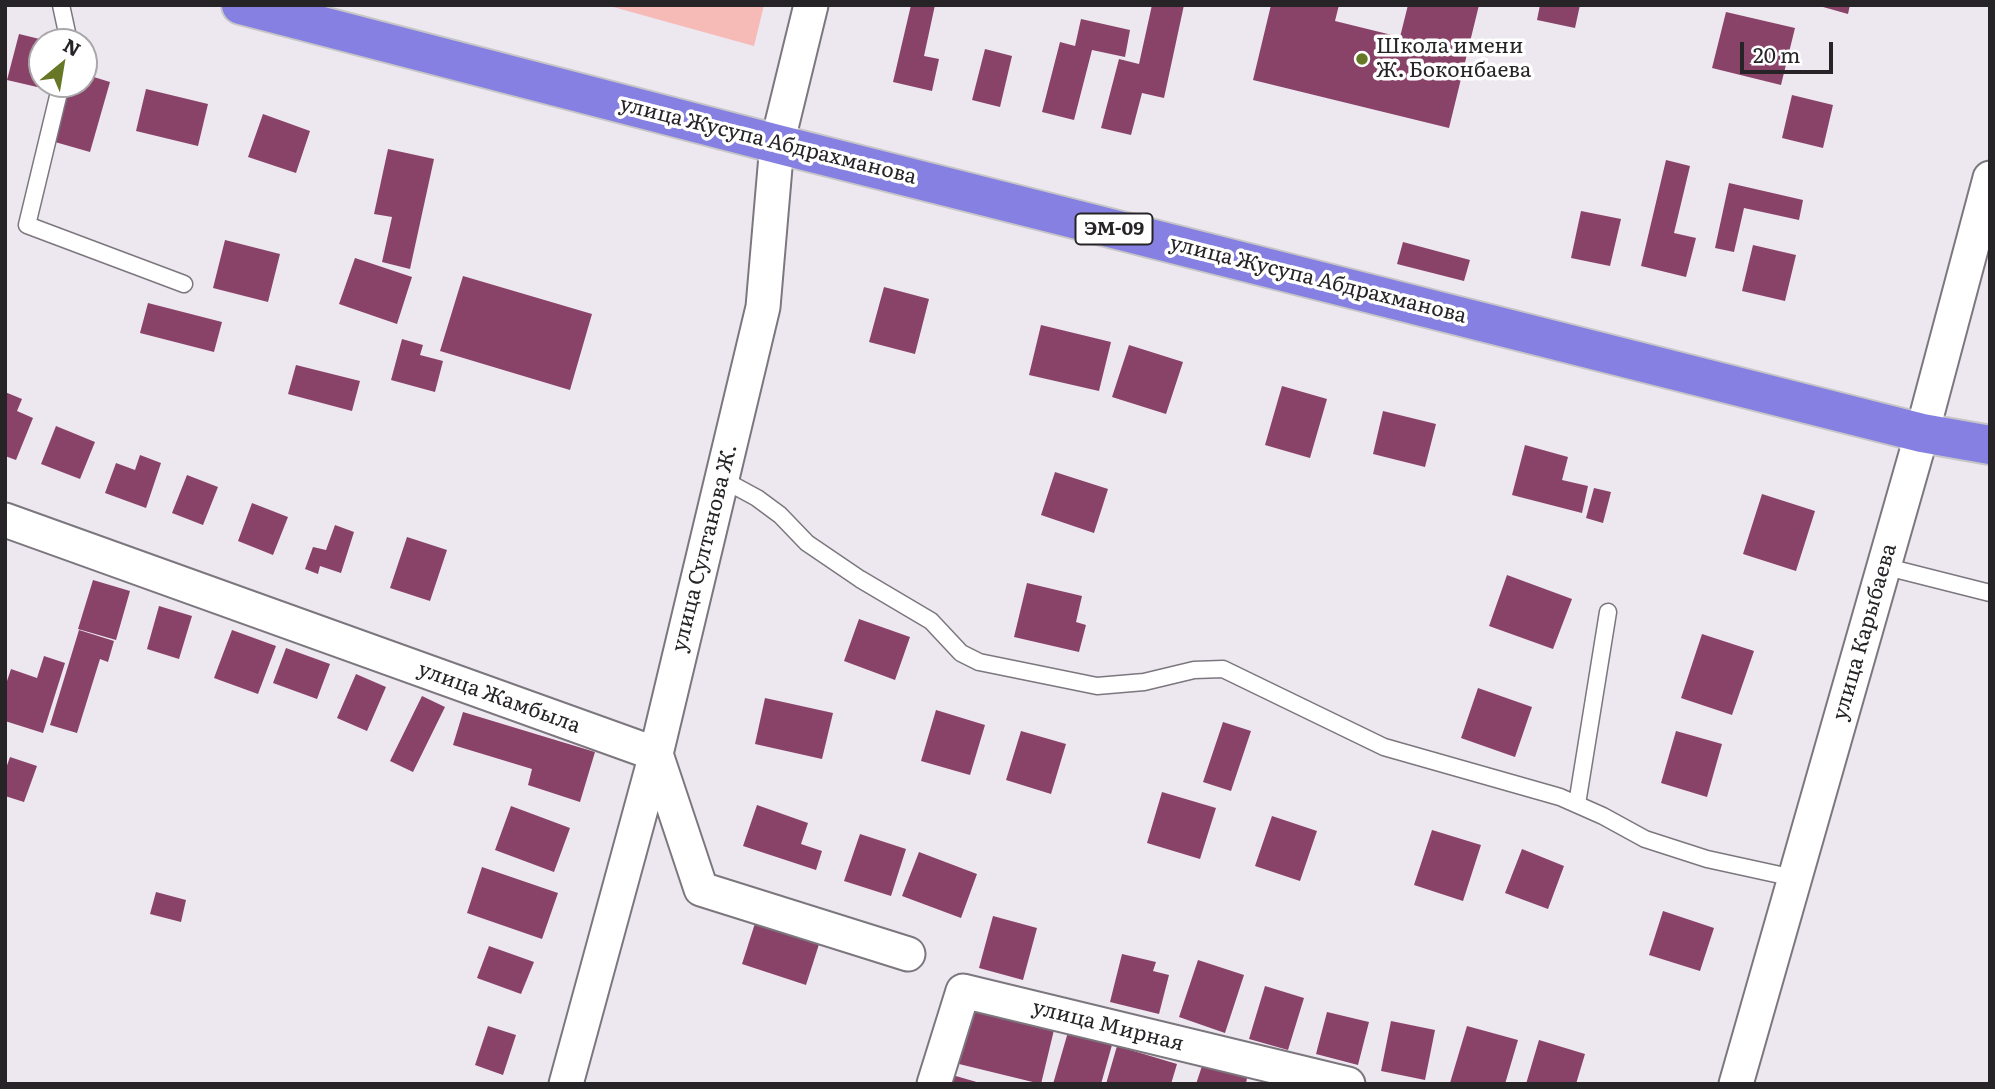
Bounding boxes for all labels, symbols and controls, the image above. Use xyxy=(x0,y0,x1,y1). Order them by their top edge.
north arrow xyxy=(28,28,98,98)
scale bar xyxy=(1743,28,1836,72)
text: N xyxy=(59,30,86,63)
place label: Школа имени Ж. Боконбаева xyxy=(1376,34,1531,84)
text: 20 m xyxy=(1753,38,1800,69)
marker: Школа имени Ж. Боконбаева xyxy=(1354,51,1370,67)
street label: улица Жусупа Абдрахманова xyxy=(617,92,919,190)
road number: ЭМ-09 xyxy=(1076,214,1152,244)
street label: улица Жусупа Абдрахманова xyxy=(1167,231,1469,329)
street label: улица Султанова Ж. xyxy=(667,442,743,654)
street label: улица Карыбаева xyxy=(1828,541,1902,723)
street label: улица Жамбыла xyxy=(414,657,584,739)
street label: улица Мирная xyxy=(1030,995,1186,1057)

